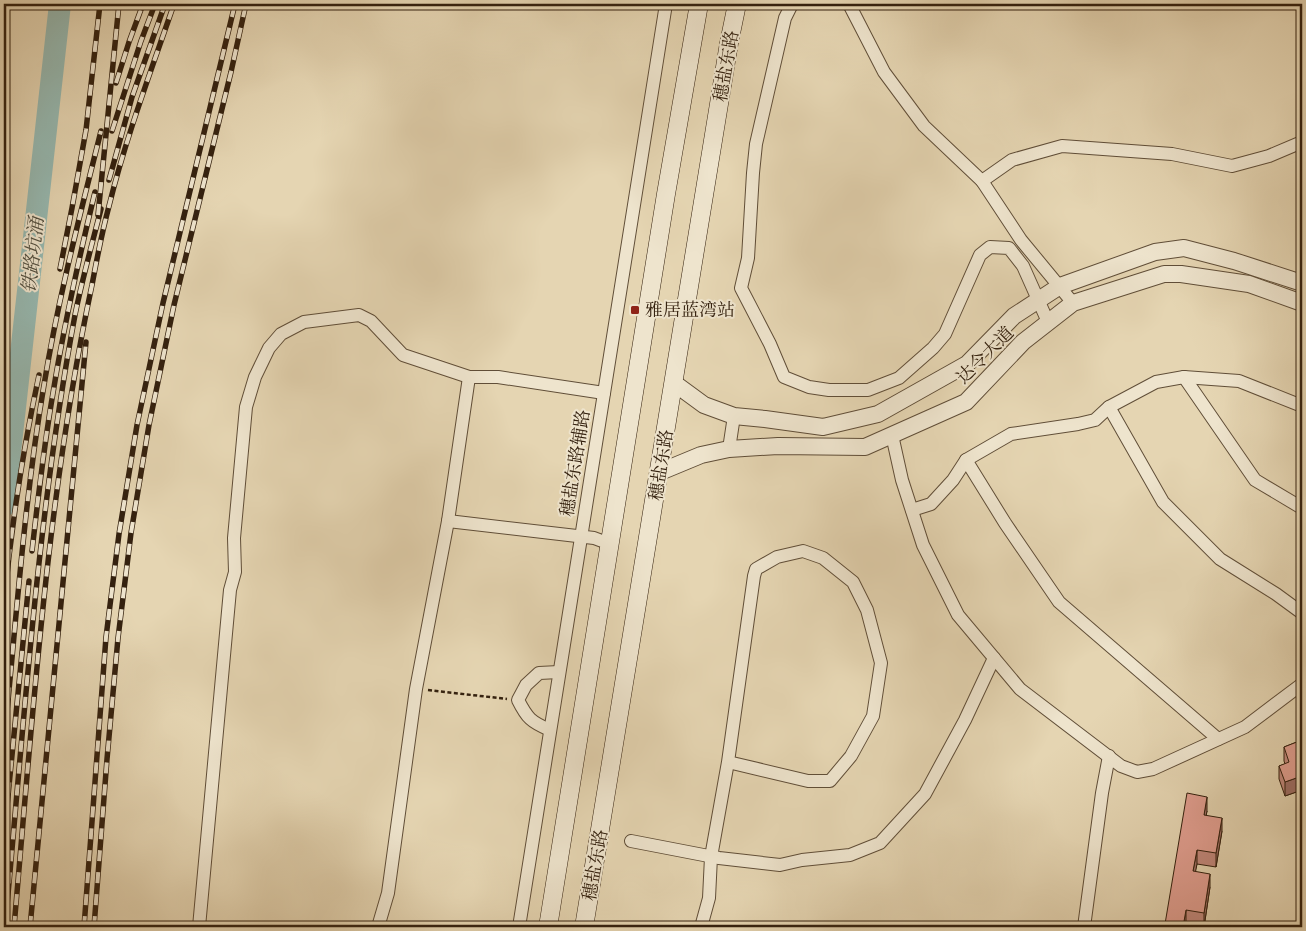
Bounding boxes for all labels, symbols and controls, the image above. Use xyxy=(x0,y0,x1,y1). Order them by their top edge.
street label: 穗盐东路 xyxy=(710,29,744,104)
water label: 铁路坑涌 xyxy=(18,214,49,294)
place label: 雅居蓝湾站 xyxy=(645,300,735,322)
marker: 雅居蓝湾站 xyxy=(629,304,641,316)
street label: 达令大道 xyxy=(952,322,1019,389)
street label: 穗盐东路辅路 xyxy=(557,408,595,518)
street label: 穗盐东路 xyxy=(645,428,678,502)
street label: 穗盐东路 xyxy=(579,828,613,903)

